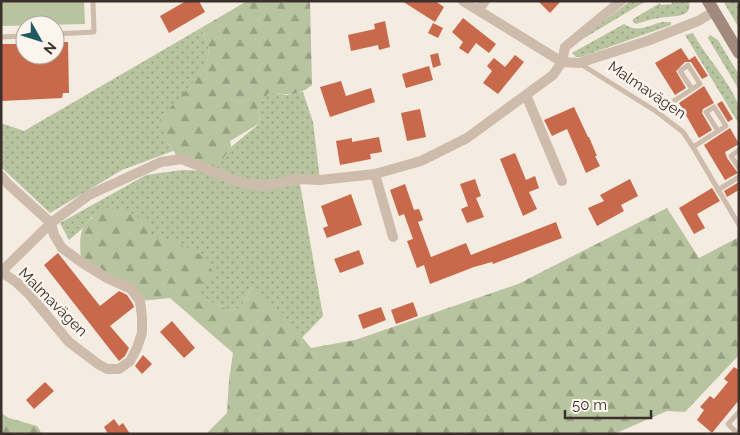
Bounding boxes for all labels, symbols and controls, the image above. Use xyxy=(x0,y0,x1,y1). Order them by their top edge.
north arrow xyxy=(15,15,65,65)
text: N xyxy=(41,39,60,57)
street label: Malmavägen xyxy=(605,57,689,123)
street label: Malmavägen xyxy=(15,264,91,340)
scale bar xyxy=(565,388,651,420)
text: 50 m xyxy=(572,396,607,414)

